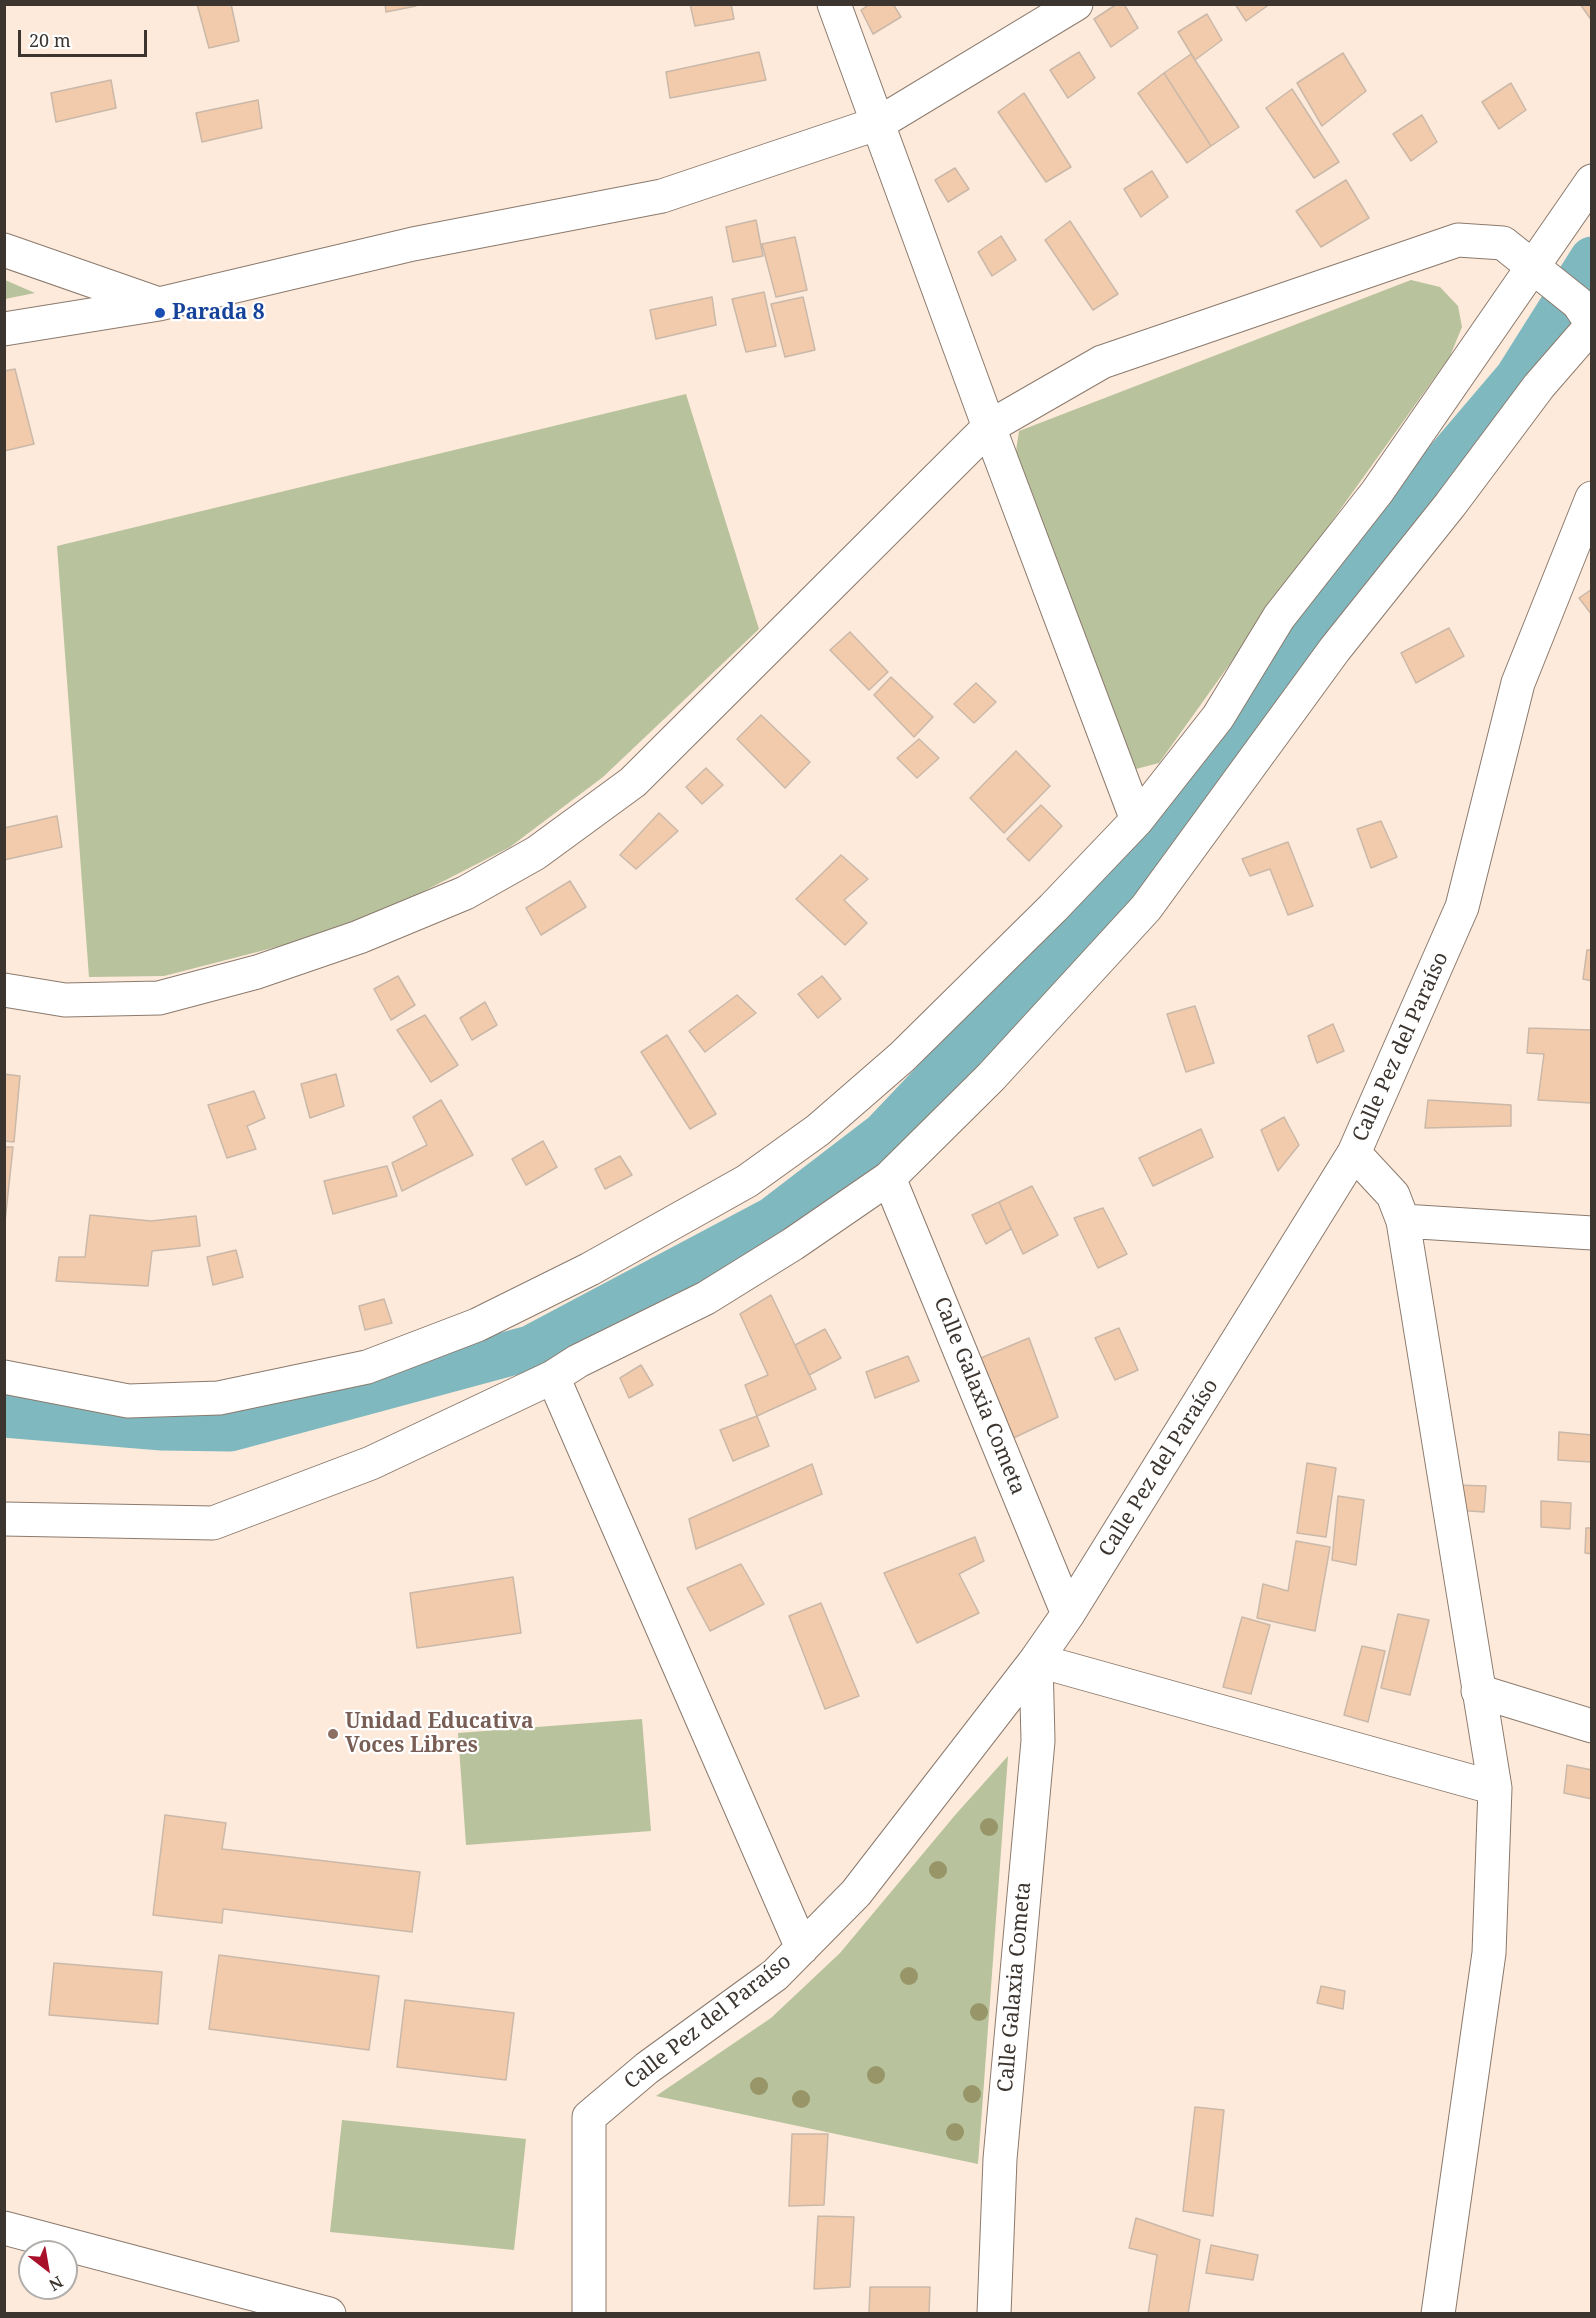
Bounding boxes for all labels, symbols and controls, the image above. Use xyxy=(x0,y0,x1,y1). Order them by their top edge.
scale bar xyxy=(21,18,150,56)
text: 20 m xyxy=(29,28,71,52)
place label: Parada 8 xyxy=(172,300,265,326)
marker: Parada 8 xyxy=(153,306,167,320)
street label: Calle Pez del Paraíso xyxy=(1348,948,1454,1146)
street label: Calle Galaxia Cometa xyxy=(928,1293,1030,1499)
street label: Calle Pez del Paraíso xyxy=(1094,1375,1224,1561)
place label: Unidad Educativa Voces Libres xyxy=(345,1709,534,1759)
marker: Unidad Educativa Voces Libres xyxy=(326,1727,340,1741)
street label: Calle Galaxia Cometa xyxy=(993,1881,1037,2093)
street label: Calle Pez del Paraíso xyxy=(620,1949,796,2095)
north arrow xyxy=(18,2240,78,2300)
text: N xyxy=(45,2271,67,2296)

